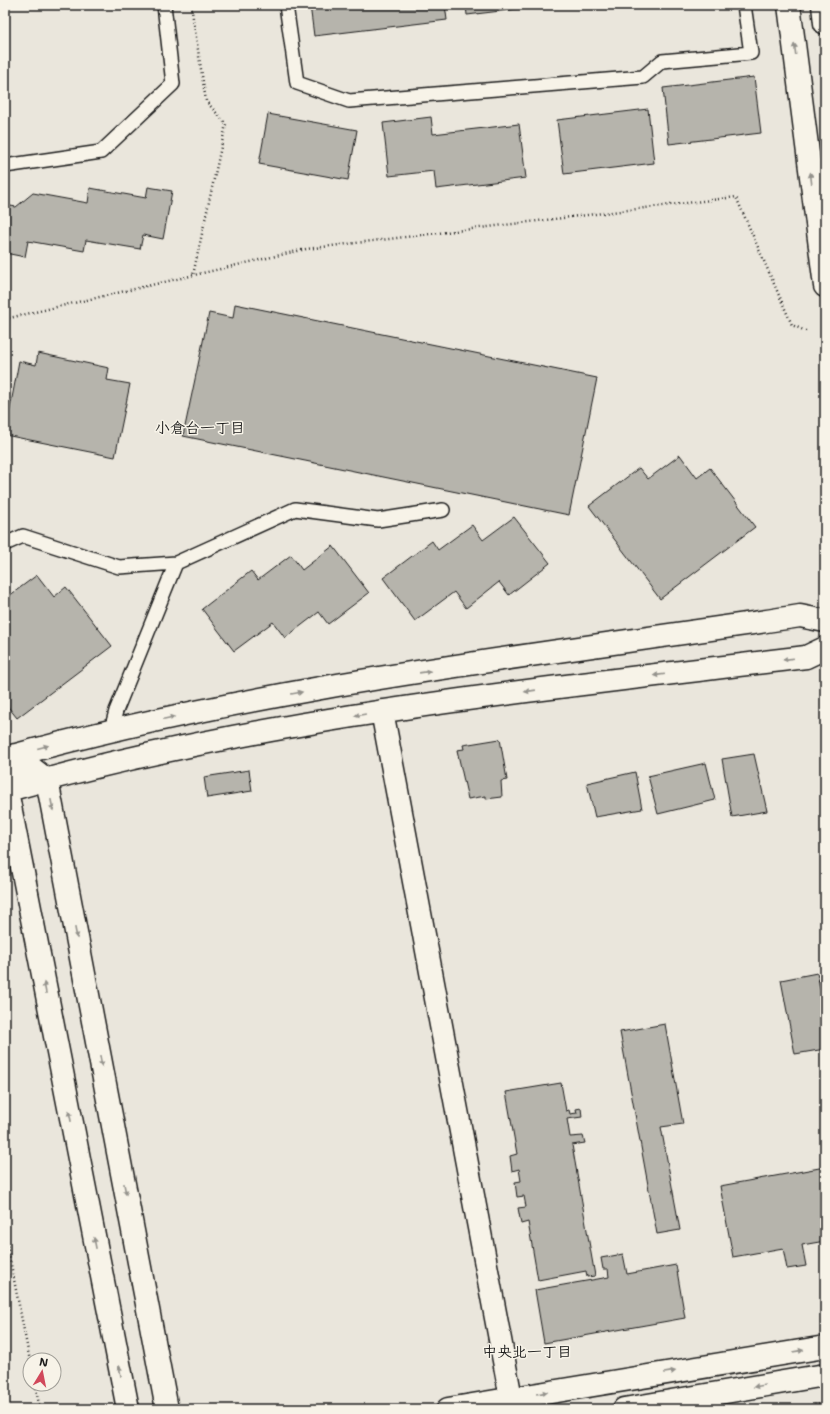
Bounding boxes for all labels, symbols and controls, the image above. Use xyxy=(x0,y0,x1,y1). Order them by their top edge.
one-way arrow xyxy=(792,43,798,55)
one-way arrow xyxy=(808,172,814,184)
district label: 小倉台一丁目 xyxy=(155,418,245,438)
one-way arrow xyxy=(782,656,794,663)
one-way arrow xyxy=(419,669,431,675)
one-way arrow xyxy=(653,672,665,678)
one-way arrow xyxy=(524,688,536,694)
one-way arrow xyxy=(291,690,303,696)
one-way arrow xyxy=(354,712,366,718)
one-way arrow xyxy=(163,714,175,720)
one-way arrow xyxy=(37,744,49,750)
one-way arrow xyxy=(49,799,55,812)
one-way arrow xyxy=(74,927,80,939)
one-way arrow xyxy=(42,982,48,994)
one-way arrow xyxy=(98,1055,104,1067)
one-way arrow xyxy=(67,1109,73,1122)
one-way arrow xyxy=(122,1182,128,1195)
one-way arrow xyxy=(92,1237,98,1249)
district label: 中央北一丁目 xyxy=(482,1342,572,1362)
one-way arrow xyxy=(792,1348,804,1354)
north arrow xyxy=(22,1352,62,1392)
text: N xyxy=(38,1355,50,1371)
one-way arrow xyxy=(117,1365,123,1377)
one-way arrow xyxy=(664,1369,676,1375)
one-way arrow xyxy=(753,1383,765,1389)
one-way arrow xyxy=(535,1390,548,1396)

